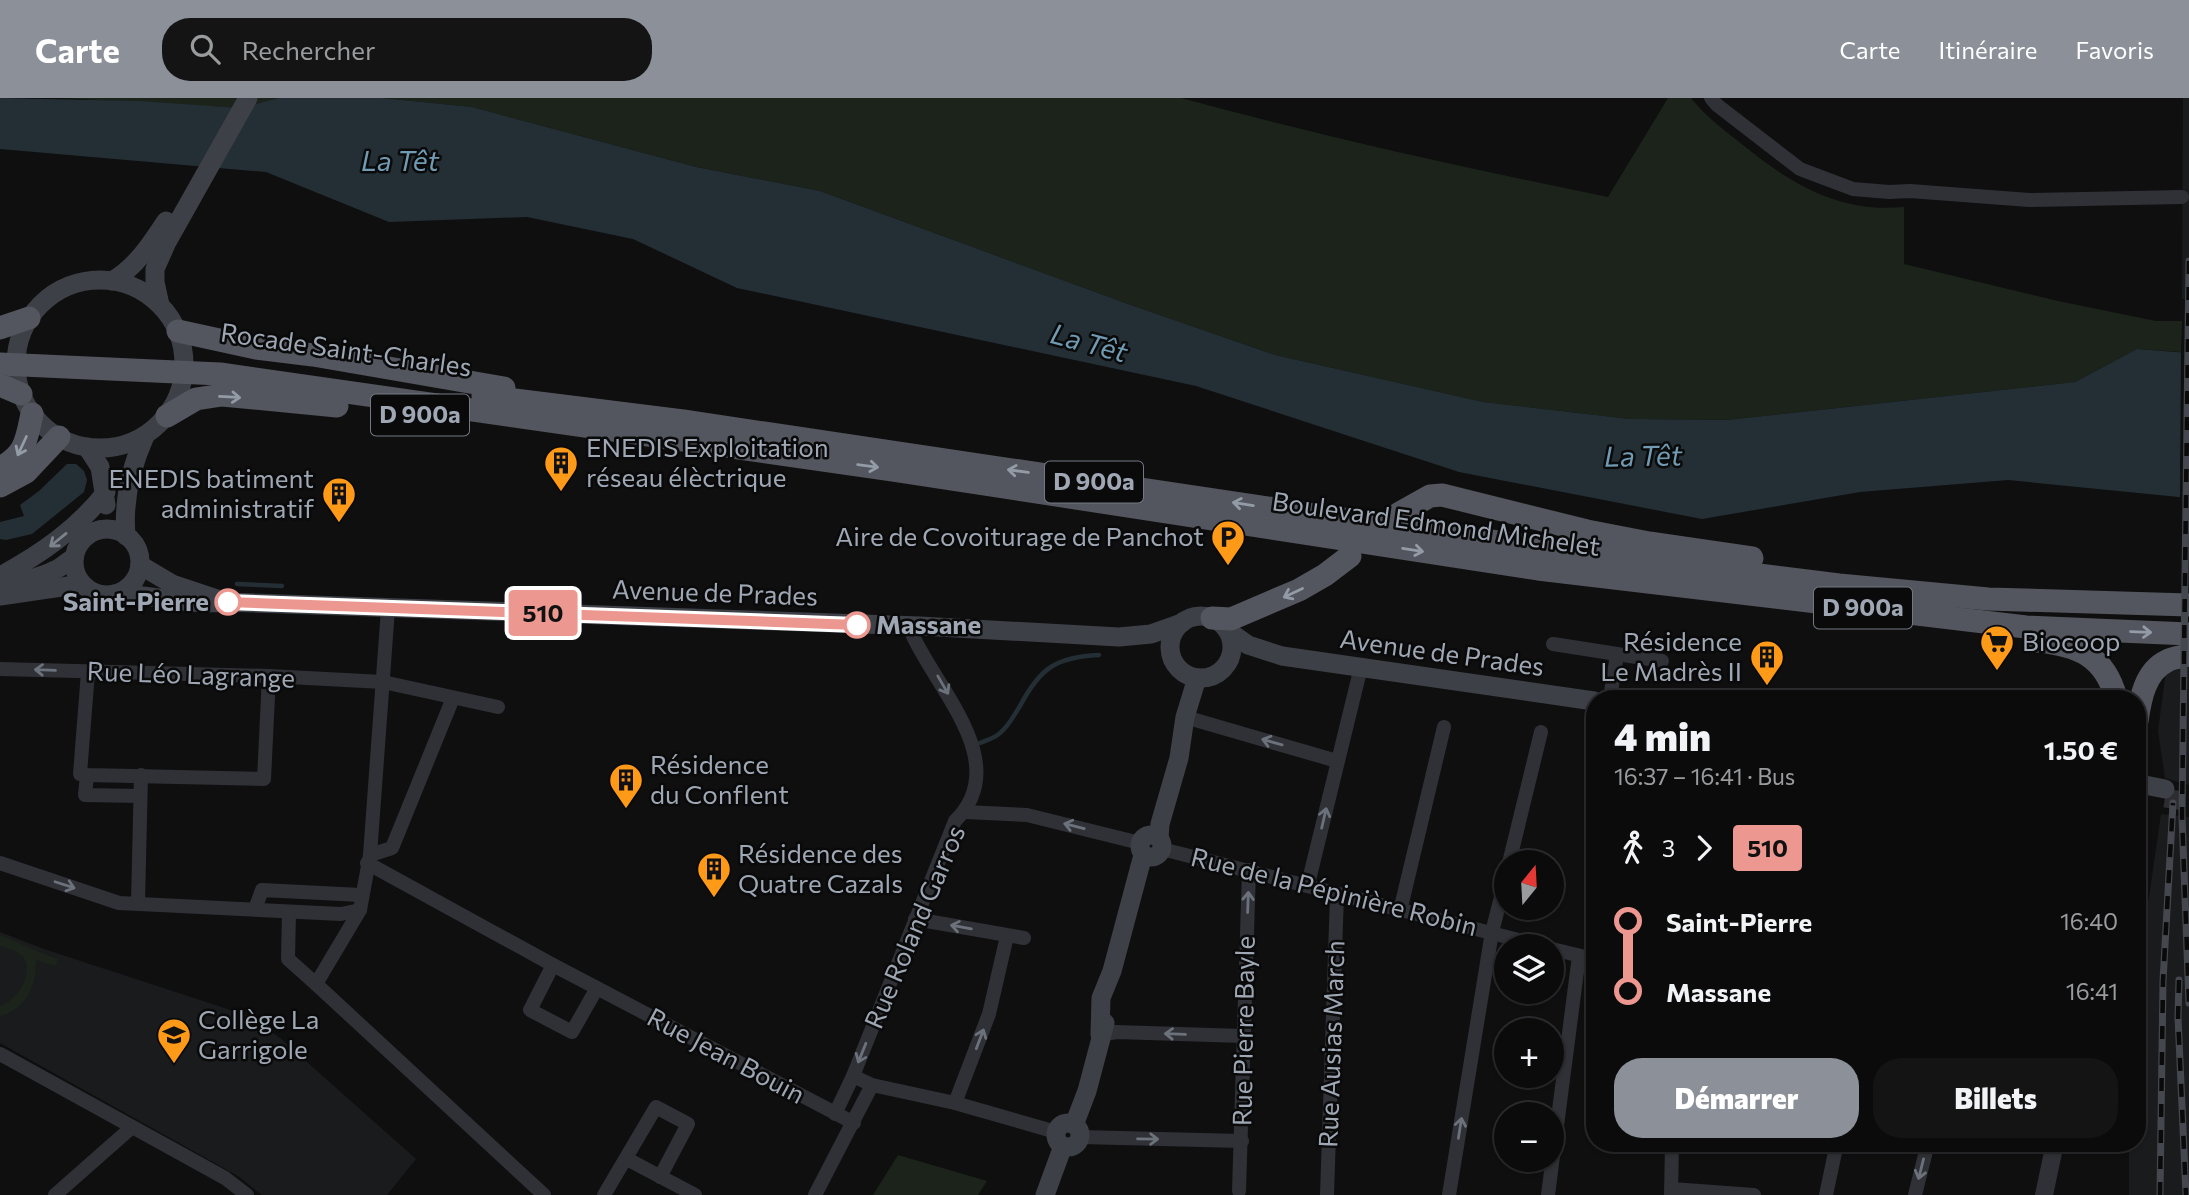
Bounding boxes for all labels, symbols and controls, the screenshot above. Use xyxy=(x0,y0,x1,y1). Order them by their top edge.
search box xyxy=(162,18,652,81)
text: Carte xyxy=(35,29,120,70)
icon: search xyxy=(186,30,224,68)
text: Rechercher xyxy=(242,34,375,65)
text: Carte xyxy=(1840,35,1901,64)
text: Itinéraire xyxy=(1939,35,2038,64)
text: Favoris xyxy=(2076,35,2154,64)
water label: La Têt xyxy=(361,143,439,177)
street label: Rocade Saint-Charles xyxy=(219,316,474,381)
water label: La Têt xyxy=(1047,316,1132,369)
one-way arrow xyxy=(218,390,241,403)
road number: D 900a xyxy=(371,394,469,436)
place label: ENEDIS Exploitation réseau élèctrique xyxy=(586,431,829,492)
one-way arrow xyxy=(15,435,28,456)
water label: La Têt xyxy=(1604,437,1683,473)
building icon: ENEDIS Exploitation réseau élèctrique xyxy=(542,444,580,493)
one-way arrow xyxy=(856,460,879,473)
road number: D 900a xyxy=(1045,461,1143,502)
place label: ENEDIS batiment administratif xyxy=(109,462,315,523)
one-way arrow xyxy=(1007,464,1030,477)
building icon: ENEDIS batiment administratif xyxy=(320,475,358,524)
street label: Boulevard Edmond Michelet xyxy=(1270,484,1602,561)
one-way arrow xyxy=(1232,497,1255,510)
parking icon: Aire de Covoiturage de Panchot xyxy=(1209,518,1247,567)
place label: Aire de Covoiturage de Panchot xyxy=(835,520,1204,551)
one-way arrow xyxy=(49,532,67,548)
one-way arrow xyxy=(1402,544,1424,557)
street label: Avenue de Prades xyxy=(612,572,819,611)
place label: Saint-Pierre xyxy=(63,585,209,616)
one-way arrow xyxy=(1283,586,1304,600)
road number: D 900a xyxy=(1814,588,1912,628)
marker: Saint-Pierre xyxy=(215,589,241,615)
line badge: 510 xyxy=(503,590,583,636)
text: 510 xyxy=(523,598,563,627)
place label: Massane xyxy=(876,608,981,639)
marker: Massane xyxy=(844,612,870,638)
street label: Avenue de Prades xyxy=(1338,622,1546,681)
supermarket icon: Biocoop xyxy=(1978,623,2016,672)
place label: Résidence Le Madrès II xyxy=(1600,625,1742,686)
place label: Biocoop xyxy=(2022,625,2120,656)
one-way arrow xyxy=(2130,625,2153,638)
building icon: Résidence Le Madrès II xyxy=(1748,638,1786,687)
street label: Rue Léo Lagrange xyxy=(86,654,296,693)
one-way arrow xyxy=(34,664,57,677)
one-way arrow xyxy=(936,675,950,695)
text: 4 min xyxy=(1614,712,1711,759)
text: 1.50 € xyxy=(2044,734,2118,765)
one-way arrow xyxy=(1261,735,1283,748)
place label: Résidence du Conflent xyxy=(650,748,789,809)
building icon: Résidence du Conflent xyxy=(607,761,645,810)
text: 16:37 – 16:41 · Bus xyxy=(1614,762,1795,790)
one-way arrow xyxy=(1317,807,1331,830)
one-way arrow xyxy=(1063,819,1086,833)
street label: Rue Roland Garros xyxy=(857,820,970,1033)
icon: walk xyxy=(1614,829,1652,867)
icon: forward xyxy=(1685,829,1723,867)
text: 510 xyxy=(1747,833,1788,862)
text: 3 xyxy=(1662,834,1675,862)
place label: Résidence des Quatre Cazals xyxy=(738,837,903,898)
street label: Rue de la Pépinière Robin xyxy=(1188,840,1481,941)
building icon: Résidence des Quatre Cazals xyxy=(695,850,733,899)
north arrow xyxy=(1494,850,1564,920)
map controls xyxy=(1494,850,1564,1172)
one-way arrow xyxy=(53,880,75,892)
one-way arrow xyxy=(1241,890,1254,913)
text: Saint-Pierre xyxy=(1666,906,1812,937)
text: 16:40 xyxy=(2060,907,2118,935)
one-way arrow xyxy=(950,920,973,933)
button: layers xyxy=(1494,934,1564,1004)
street label: Rue Pierre Bayle xyxy=(1225,936,1260,1126)
street label: Rue Ausias March xyxy=(1311,940,1350,1148)
text: Massane xyxy=(1666,976,1771,1007)
text: 16:41 xyxy=(2066,977,2118,1005)
street label: Rue Jean Bouin xyxy=(643,1000,811,1109)
place label: Collège La Garrigole xyxy=(198,1003,319,1064)
school or university icon: Collège La Garrigole xyxy=(155,1016,193,1065)
button: + xyxy=(1494,1018,1564,1088)
one-way arrow xyxy=(1163,1027,1186,1040)
one-way arrow xyxy=(974,1029,987,1050)
one-way arrow xyxy=(854,1042,867,1063)
button: Démarrer xyxy=(1614,1058,1859,1138)
button: Billets xyxy=(1873,1058,2118,1138)
button: − xyxy=(1494,1102,1564,1172)
one-way arrow xyxy=(1454,1117,1467,1140)
one-way arrow xyxy=(1137,1132,1160,1146)
one-way arrow xyxy=(1914,1157,1927,1180)

